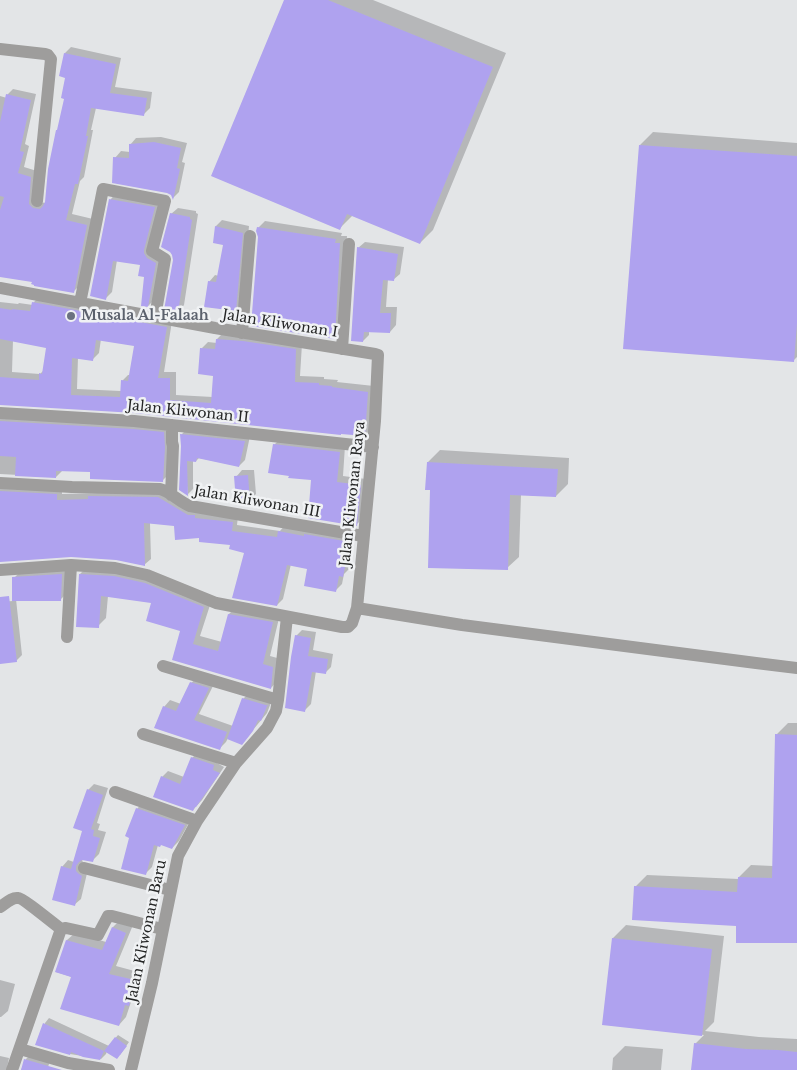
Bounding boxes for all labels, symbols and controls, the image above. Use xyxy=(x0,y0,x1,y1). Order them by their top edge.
street label: Jalan Kliwonan I xyxy=(221,307,339,341)
place label: Musala Al-Falaah xyxy=(81,308,209,324)
marker: Musala Al-Falaah xyxy=(65,310,77,322)
street label: Jalan Kliwonan II xyxy=(126,397,250,427)
street label: Jalan Kliwonan Raya xyxy=(337,421,369,567)
street label: Jalan Kliwonan III xyxy=(192,483,322,521)
street label: Jalan Kliwonan Baru xyxy=(124,858,170,1004)

